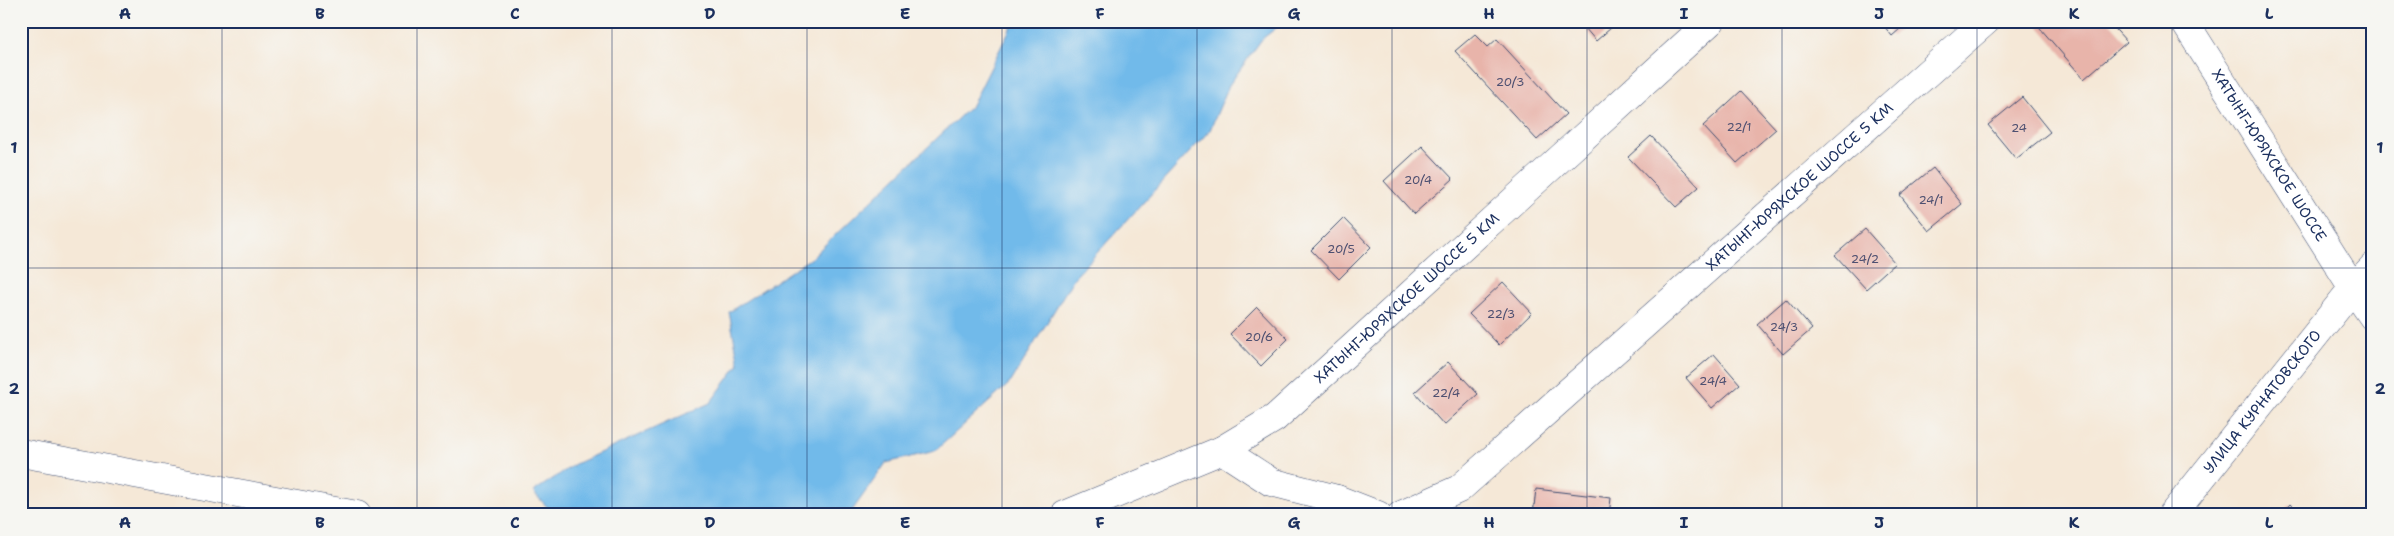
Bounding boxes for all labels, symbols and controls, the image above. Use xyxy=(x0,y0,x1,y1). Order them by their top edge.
text: A xyxy=(119,3,131,24)
text: B xyxy=(315,3,325,24)
text: C xyxy=(510,3,520,24)
text: D xyxy=(704,3,716,24)
text: E xyxy=(900,3,910,24)
text: F xyxy=(1095,3,1105,24)
text: G xyxy=(1288,3,1301,24)
text: H xyxy=(1483,3,1495,24)
text: I xyxy=(1680,3,1689,24)
text: J xyxy=(1874,3,1884,24)
text: K xyxy=(2069,3,2080,24)
text: L xyxy=(2265,3,2274,24)
street label: ХАТЫНГ-ЮРЯХСКОЕ ШОССЕ xyxy=(2207,65,2331,245)
house number: 20/3 xyxy=(1496,74,1524,90)
street label: ХАТЫНГ-ЮРЯХСКОЕ ШОССЕ 5 КМ xyxy=(1702,98,1898,275)
house number: 22/1 xyxy=(1726,119,1752,135)
house number: 24 xyxy=(2011,120,2027,136)
text: 1 xyxy=(10,137,18,158)
text: 1 xyxy=(2376,137,2384,158)
house number: 20/4 xyxy=(1404,172,1432,188)
house number: 24/1 xyxy=(1918,192,1944,208)
street label: ХАТЫНГ-ЮРЯХСКОЕ ШОССЕ 5 КМ xyxy=(1310,208,1504,388)
house number: 20/5 xyxy=(1327,241,1355,257)
house number: 24/2 xyxy=(1851,251,1879,267)
house number: 22/3 xyxy=(1487,306,1515,322)
house number: 24/3 xyxy=(1770,319,1798,335)
street label: УЛИЦА КУРНАТОВСКОГО xyxy=(2199,326,2326,478)
house number: 20/6 xyxy=(1245,329,1273,345)
house number: 24/4 xyxy=(1699,373,1727,389)
text: 2 xyxy=(8,378,20,399)
text: 2 xyxy=(2374,378,2386,399)
house number: 22/4 xyxy=(1432,385,1460,401)
text: A xyxy=(119,512,131,533)
text: B xyxy=(315,512,325,533)
text: C xyxy=(510,512,520,533)
text: D xyxy=(704,512,716,533)
text: E xyxy=(900,512,910,533)
text: F xyxy=(1095,512,1105,533)
text: G xyxy=(1288,512,1301,533)
text: H xyxy=(1483,512,1495,533)
text: I xyxy=(1680,512,1689,533)
text: J xyxy=(1874,512,1884,533)
text: K xyxy=(2069,512,2080,533)
text: L xyxy=(2265,512,2274,533)

